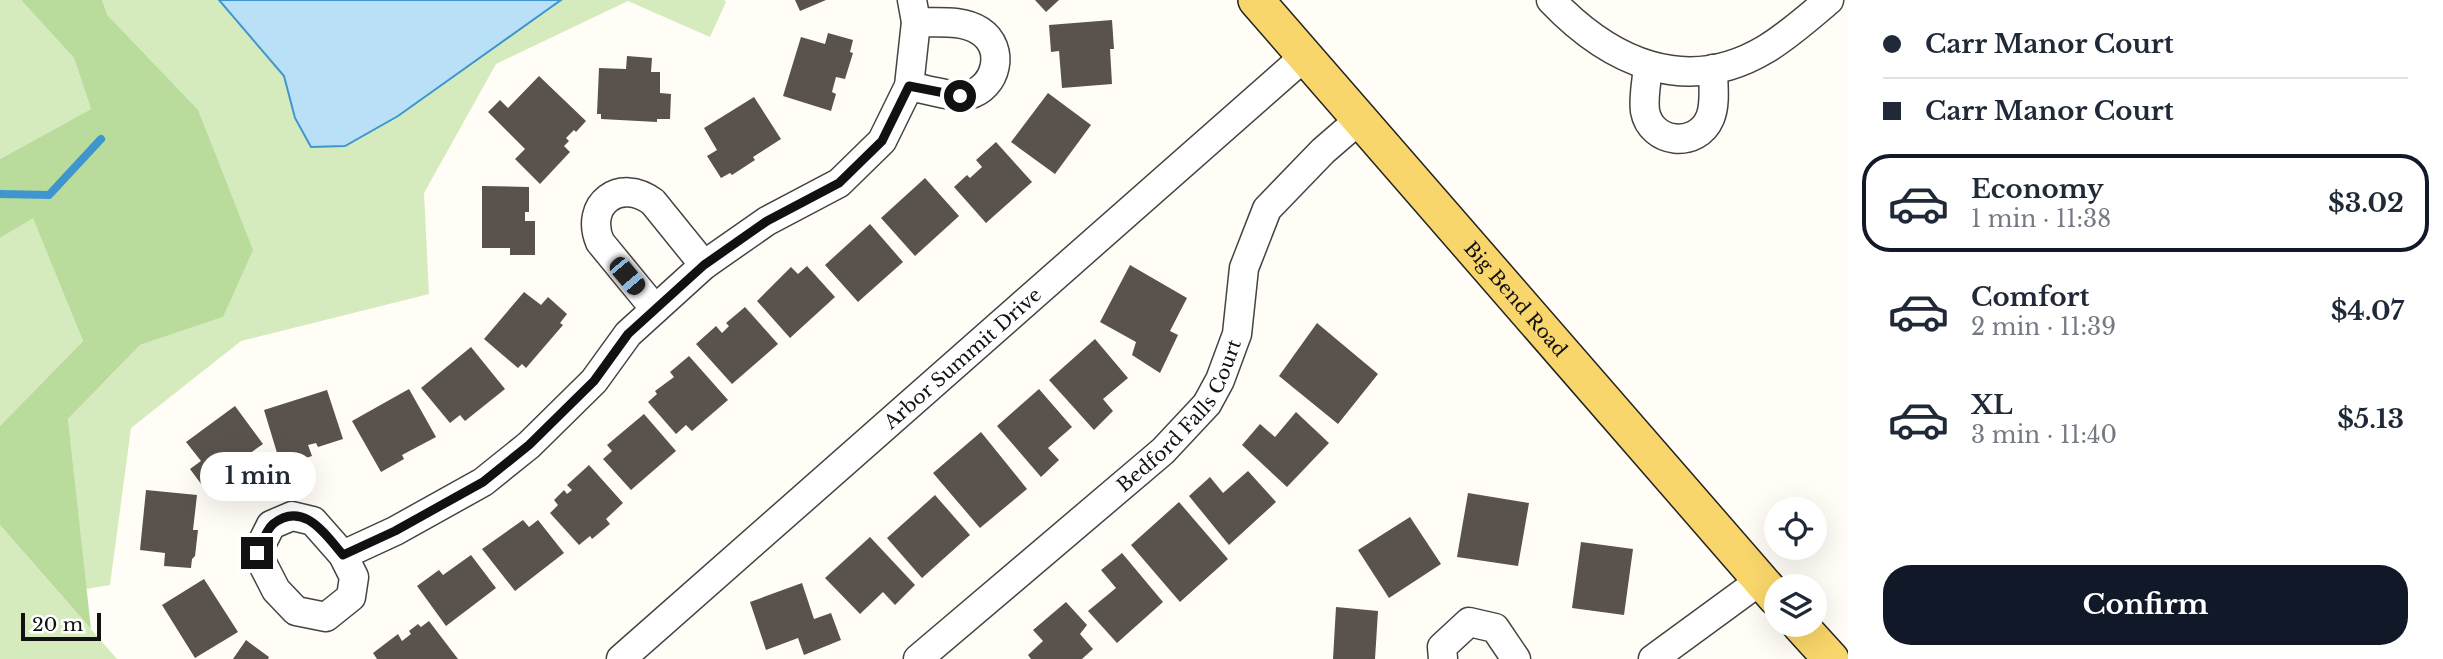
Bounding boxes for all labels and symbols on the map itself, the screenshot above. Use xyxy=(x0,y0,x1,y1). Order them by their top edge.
route start xyxy=(944,80,976,112)
street label: Big Bend Road xyxy=(1459,237,1572,362)
car xyxy=(606,253,649,299)
street label: Arbor Summit Drive xyxy=(879,283,1046,435)
street label: Bedford Falls Court xyxy=(1112,336,1246,497)
callout: 1 min xyxy=(199,452,315,500)
route end xyxy=(241,537,273,569)
scale bar xyxy=(21,610,102,642)

